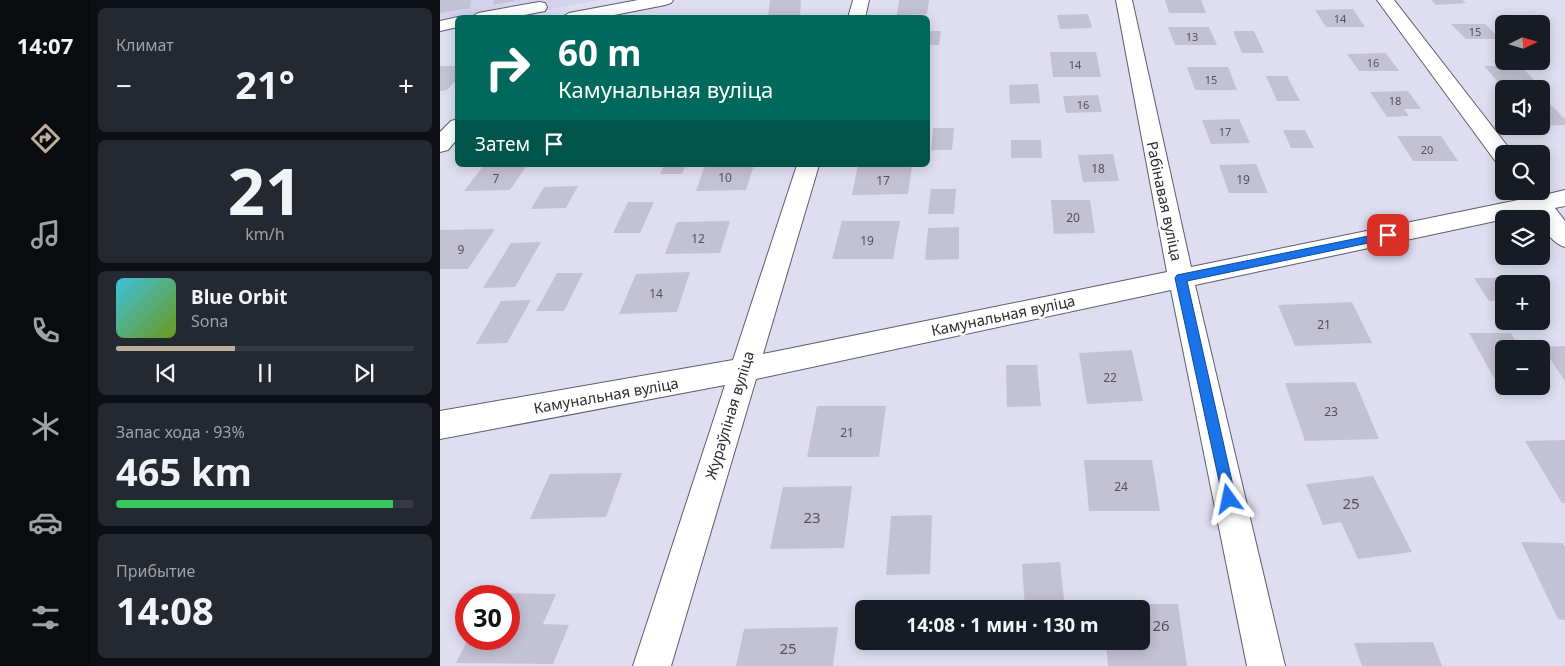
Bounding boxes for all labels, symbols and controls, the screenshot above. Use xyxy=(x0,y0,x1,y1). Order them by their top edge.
house number: 14 xyxy=(1334,11,1347,26)
north arrow xyxy=(1495,15,1550,70)
map controls xyxy=(1495,15,1550,395)
house number: 15 xyxy=(1469,24,1481,39)
text: 60 m xyxy=(558,29,641,76)
house number: 13 xyxy=(1186,29,1198,44)
text: 14:07 xyxy=(17,30,73,60)
text: Климат xyxy=(116,34,174,56)
icon: right xyxy=(475,35,540,100)
house number: 16 xyxy=(1367,55,1379,70)
house number: 14 xyxy=(1069,57,1082,72)
text: 21° xyxy=(235,58,295,110)
text: − xyxy=(116,66,132,104)
text: + xyxy=(398,66,414,104)
house number: 15 xyxy=(1205,72,1217,87)
text: Камунальная вуліца xyxy=(558,74,773,104)
button: sound xyxy=(1495,80,1550,135)
house number: 18 xyxy=(1389,93,1401,108)
house number: 16 xyxy=(1077,97,1089,112)
icon: directions xyxy=(28,121,63,156)
house number: 17 xyxy=(1219,124,1231,139)
icon: arrive xyxy=(540,130,568,158)
text: Затем xyxy=(475,131,530,157)
street label: Рабінавая вуліца xyxy=(1143,139,1187,263)
house number: 20 xyxy=(1421,142,1433,157)
button: search xyxy=(1495,145,1550,200)
text: 21 xyxy=(228,146,302,234)
house number: 18 xyxy=(1091,160,1105,177)
house number: 10 xyxy=(718,169,732,186)
house number: 7 xyxy=(493,170,500,187)
house number: 19 xyxy=(1236,171,1250,188)
house number: 17 xyxy=(876,172,890,189)
house number: 20 xyxy=(1066,209,1080,226)
button: layers xyxy=(1495,210,1550,265)
pin xyxy=(1367,214,1409,256)
icon: music xyxy=(28,217,63,252)
icon: arrive xyxy=(1374,221,1402,249)
text: km/h xyxy=(245,223,285,245)
house number: 12 xyxy=(691,230,705,247)
house number: 19 xyxy=(860,232,874,249)
house number: 9 xyxy=(458,241,465,258)
button: + xyxy=(1495,275,1550,330)
text: Blue Orbit xyxy=(191,284,287,310)
house number: 14 xyxy=(649,285,663,302)
street label: Камунальная вуліца xyxy=(929,290,1077,340)
text: Sona xyxy=(191,310,228,332)
icon: phone xyxy=(28,313,63,348)
house number: 21 xyxy=(1317,316,1331,333)
button: − xyxy=(1495,340,1550,395)
street label: Жураўліная вуліца xyxy=(700,348,758,482)
icon: previous xyxy=(152,359,180,387)
icon: pause xyxy=(251,359,279,387)
icon: next xyxy=(350,359,378,387)
house number: 22 xyxy=(1103,369,1117,386)
street label: Камунальная вуліца xyxy=(532,372,680,418)
house number: 23 xyxy=(1324,403,1338,420)
icon: climate xyxy=(28,409,63,444)
text: Запас хода · 93% xyxy=(116,421,245,443)
house number: 21 xyxy=(840,424,854,441)
text: 465 km xyxy=(116,445,252,497)
position arrow xyxy=(1202,472,1254,524)
house number: 24 xyxy=(1114,478,1128,495)
house number: 25 xyxy=(1342,493,1360,513)
icon: car xyxy=(28,505,63,540)
house number: 23 xyxy=(803,507,821,527)
text: Прибытие xyxy=(116,560,195,582)
text: 14:08 xyxy=(116,584,214,636)
speed limit sign: 30 xyxy=(455,585,520,650)
icon: filters xyxy=(28,600,63,635)
text: 14:08 · 1 мин · 130 m xyxy=(906,612,1099,638)
house number: 26 xyxy=(1152,615,1170,635)
house number: 25 xyxy=(779,638,797,658)

